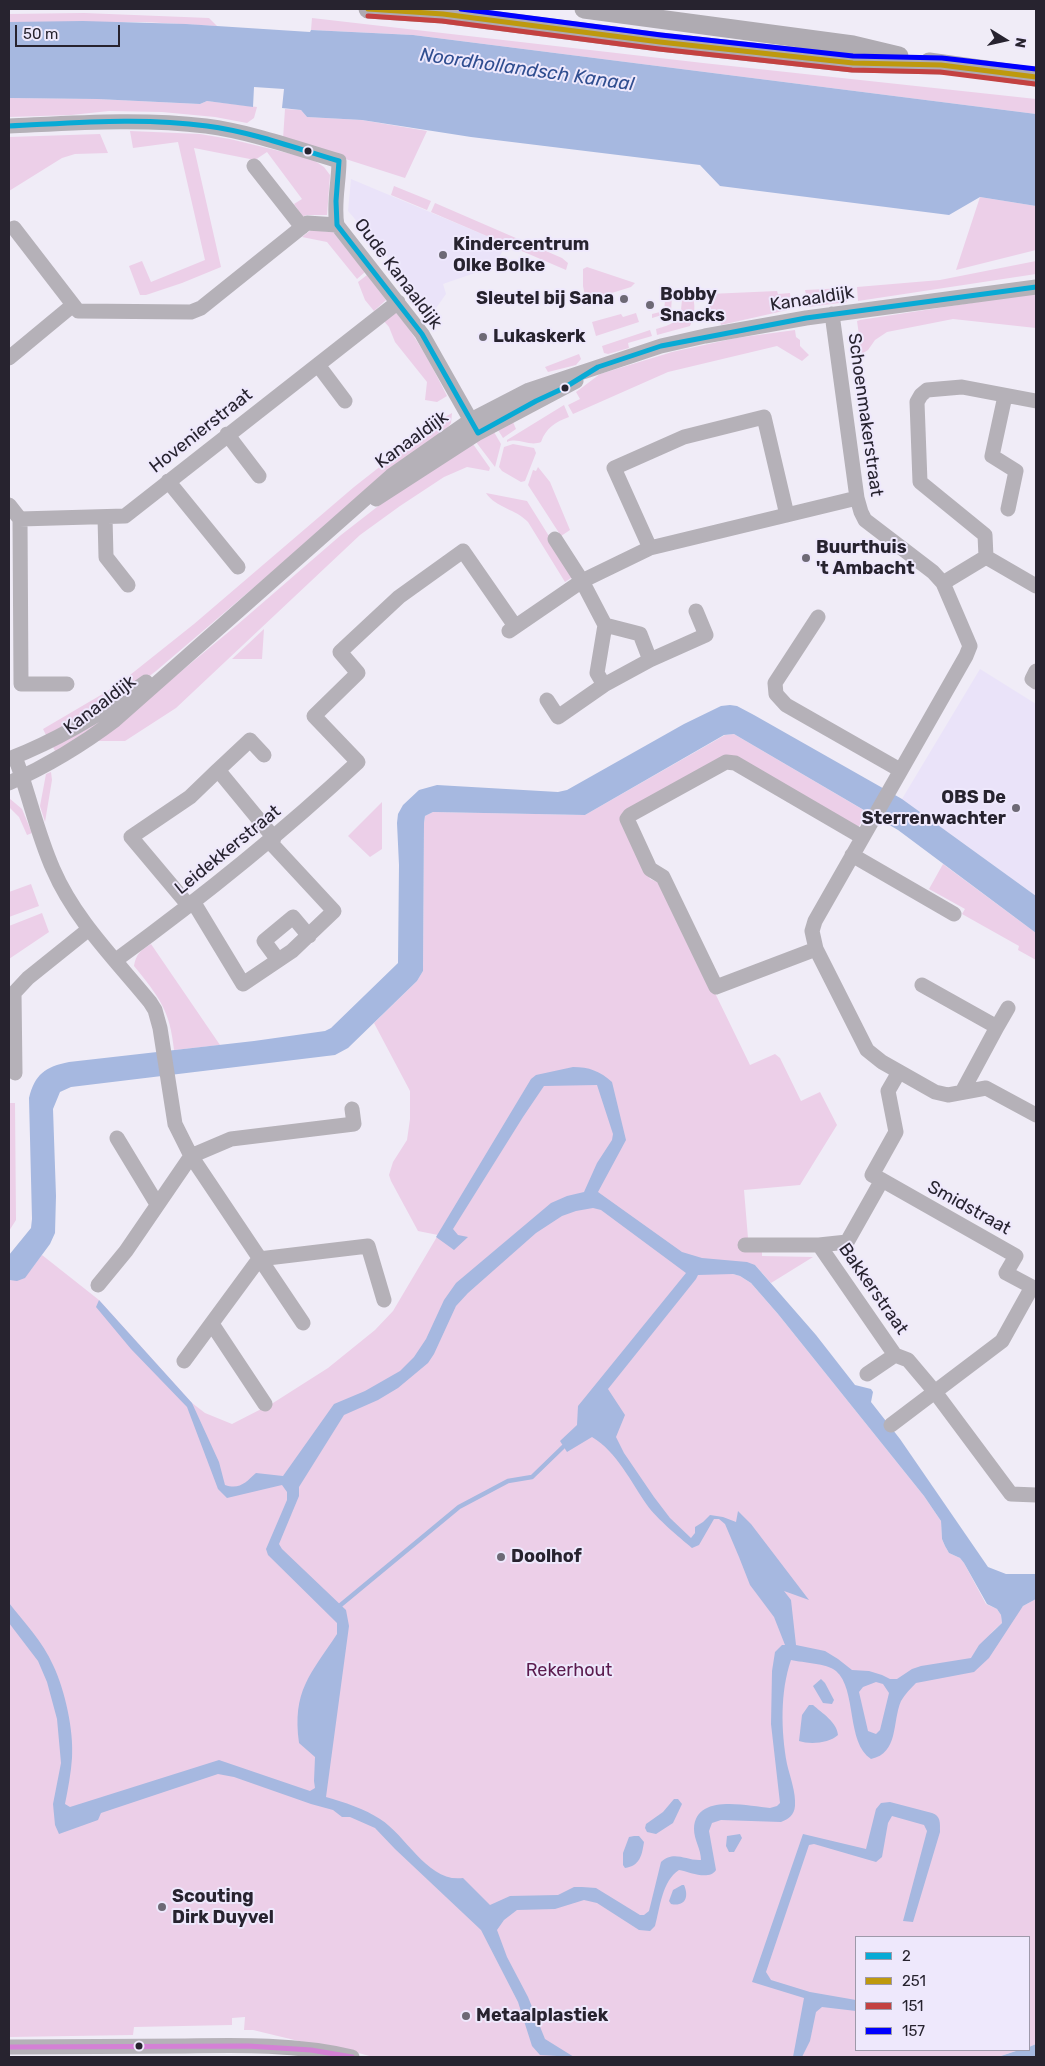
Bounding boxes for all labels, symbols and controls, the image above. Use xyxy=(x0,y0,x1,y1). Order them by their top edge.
scale bar xyxy=(18,15,122,47)
north arrow xyxy=(980,15,1030,65)
text: 50 m xyxy=(23,25,58,43)
text: N xyxy=(1011,36,1030,49)
water label: Noordhollandsch Kanaal xyxy=(418,44,636,96)
unlabelled marker xyxy=(303,146,313,156)
street label: Oude Kanaaldijk xyxy=(349,214,447,334)
place label: Kindercentrum Olke Bolke xyxy=(453,234,589,276)
marker: Kindercentrum Olke Bolke xyxy=(437,249,449,261)
street label: Kanaaldijk xyxy=(768,282,856,316)
place label: Bobby Snacks xyxy=(660,284,725,326)
place label: Sleutel bij Sana xyxy=(476,288,614,310)
marker: Sleutel bij Sana xyxy=(618,293,630,305)
marker: Bobby Snacks xyxy=(644,299,656,311)
place label: Lukaskerk xyxy=(493,326,586,348)
marker: Lukaskerk xyxy=(477,331,489,343)
street label: Schoenmakerstraat xyxy=(843,332,887,498)
unlabelled marker xyxy=(560,383,570,393)
street label: Hovenierstraat xyxy=(145,384,257,478)
street label: Kanaaldijk xyxy=(371,406,453,474)
place label: Buurthuis 't Ambacht xyxy=(816,537,915,580)
marker: Buurthuis 't Ambacht xyxy=(800,552,812,564)
street label: Kanaaldijk xyxy=(60,671,140,739)
place label: OBS De Sterrenwachter xyxy=(862,787,1006,830)
street label: Leidekkerstraat xyxy=(171,801,285,899)
marker: OBS De Sterrenwachter xyxy=(1010,802,1022,814)
street label: Smidstraat xyxy=(924,1176,1014,1240)
street label: Bakkerstraat xyxy=(834,1239,912,1339)
place label: Doolhof xyxy=(511,1546,582,1568)
marker: Doolhof xyxy=(495,1551,507,1563)
park label: Rekerhout xyxy=(526,1660,612,1682)
place label: Scouting Dirk Duyvel xyxy=(172,1886,274,1928)
marker: Scouting Dirk Duyvel xyxy=(156,1901,168,1913)
legend xyxy=(855,1936,1030,2051)
text: 2 xyxy=(902,1947,911,1965)
text: 251 xyxy=(902,1972,926,1990)
text: 151 xyxy=(902,1997,924,2015)
place label: Metaalplastiek xyxy=(476,2005,608,2027)
marker: Metaalplastiek xyxy=(460,2010,472,2022)
text: 157 xyxy=(902,2022,925,2040)
unlabelled marker xyxy=(134,2041,144,2051)

